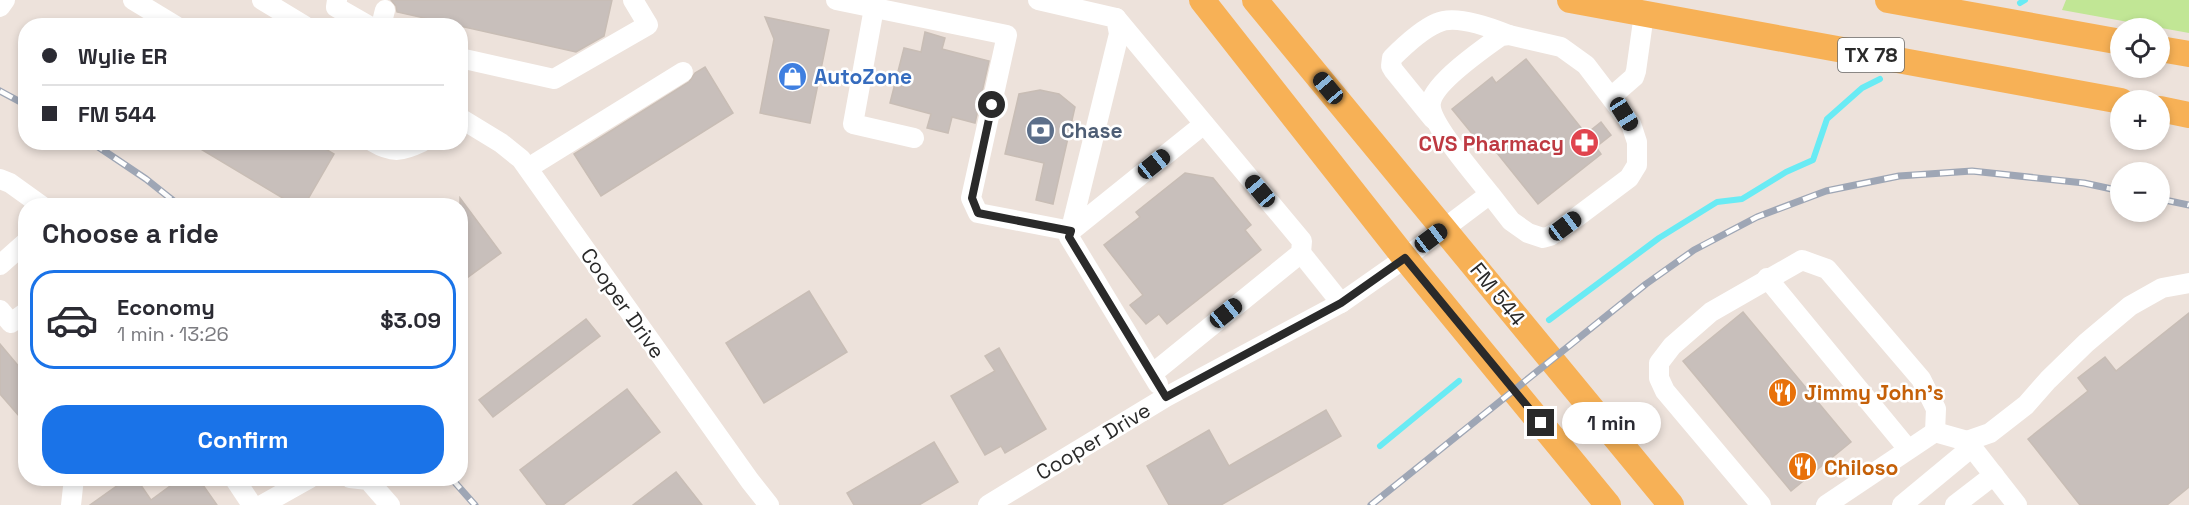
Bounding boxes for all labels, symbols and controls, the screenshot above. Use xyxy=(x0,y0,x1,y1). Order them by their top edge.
map controls xyxy=(2110,18,2170,222)
button: locate xyxy=(2110,18,2170,78)
road number: TX 78 xyxy=(1838,38,1904,72)
text: Wylie ER xyxy=(78,42,167,70)
shop icon: AutoZone xyxy=(777,60,809,92)
place label: AutoZone xyxy=(814,63,912,90)
car xyxy=(1310,68,1346,108)
button: + xyxy=(2110,90,2170,150)
route start xyxy=(978,91,1005,118)
car xyxy=(1607,94,1641,134)
text: FM 544 xyxy=(78,100,156,128)
bank icon: Chase xyxy=(1024,114,1056,146)
place label: Chase xyxy=(1061,117,1123,144)
pharmacy icon: CVS Pharmacy xyxy=(1569,127,1601,159)
place label: CVS Pharmacy xyxy=(1419,130,1564,157)
car xyxy=(1134,146,1174,182)
button: − xyxy=(2110,162,2170,222)
car xyxy=(1242,171,1278,211)
car xyxy=(1545,208,1585,244)
text: Choose a ride xyxy=(42,216,219,251)
car xyxy=(1411,220,1451,256)
street label: Cooper Drive xyxy=(575,242,671,364)
street label: FM 544 xyxy=(1464,257,1532,331)
icon: car xyxy=(45,293,99,347)
text: Economy xyxy=(117,293,215,321)
car xyxy=(1206,295,1246,331)
text: $3.09 xyxy=(380,306,441,334)
text: 1 min · 13:26 xyxy=(117,321,229,347)
restaurant icon: Jimmy John's xyxy=(1767,376,1799,408)
place label: Jimmy John's xyxy=(1804,379,1944,406)
street label: Cooper Drive xyxy=(1031,396,1155,486)
callout: 1 min xyxy=(1562,402,1661,444)
button: Confirm xyxy=(42,405,444,474)
route end xyxy=(1527,409,1554,436)
text: 1 min xyxy=(1587,410,1636,436)
restaurant icon: Chiloso xyxy=(1787,451,1819,483)
place label: Chiloso xyxy=(1824,454,1898,481)

